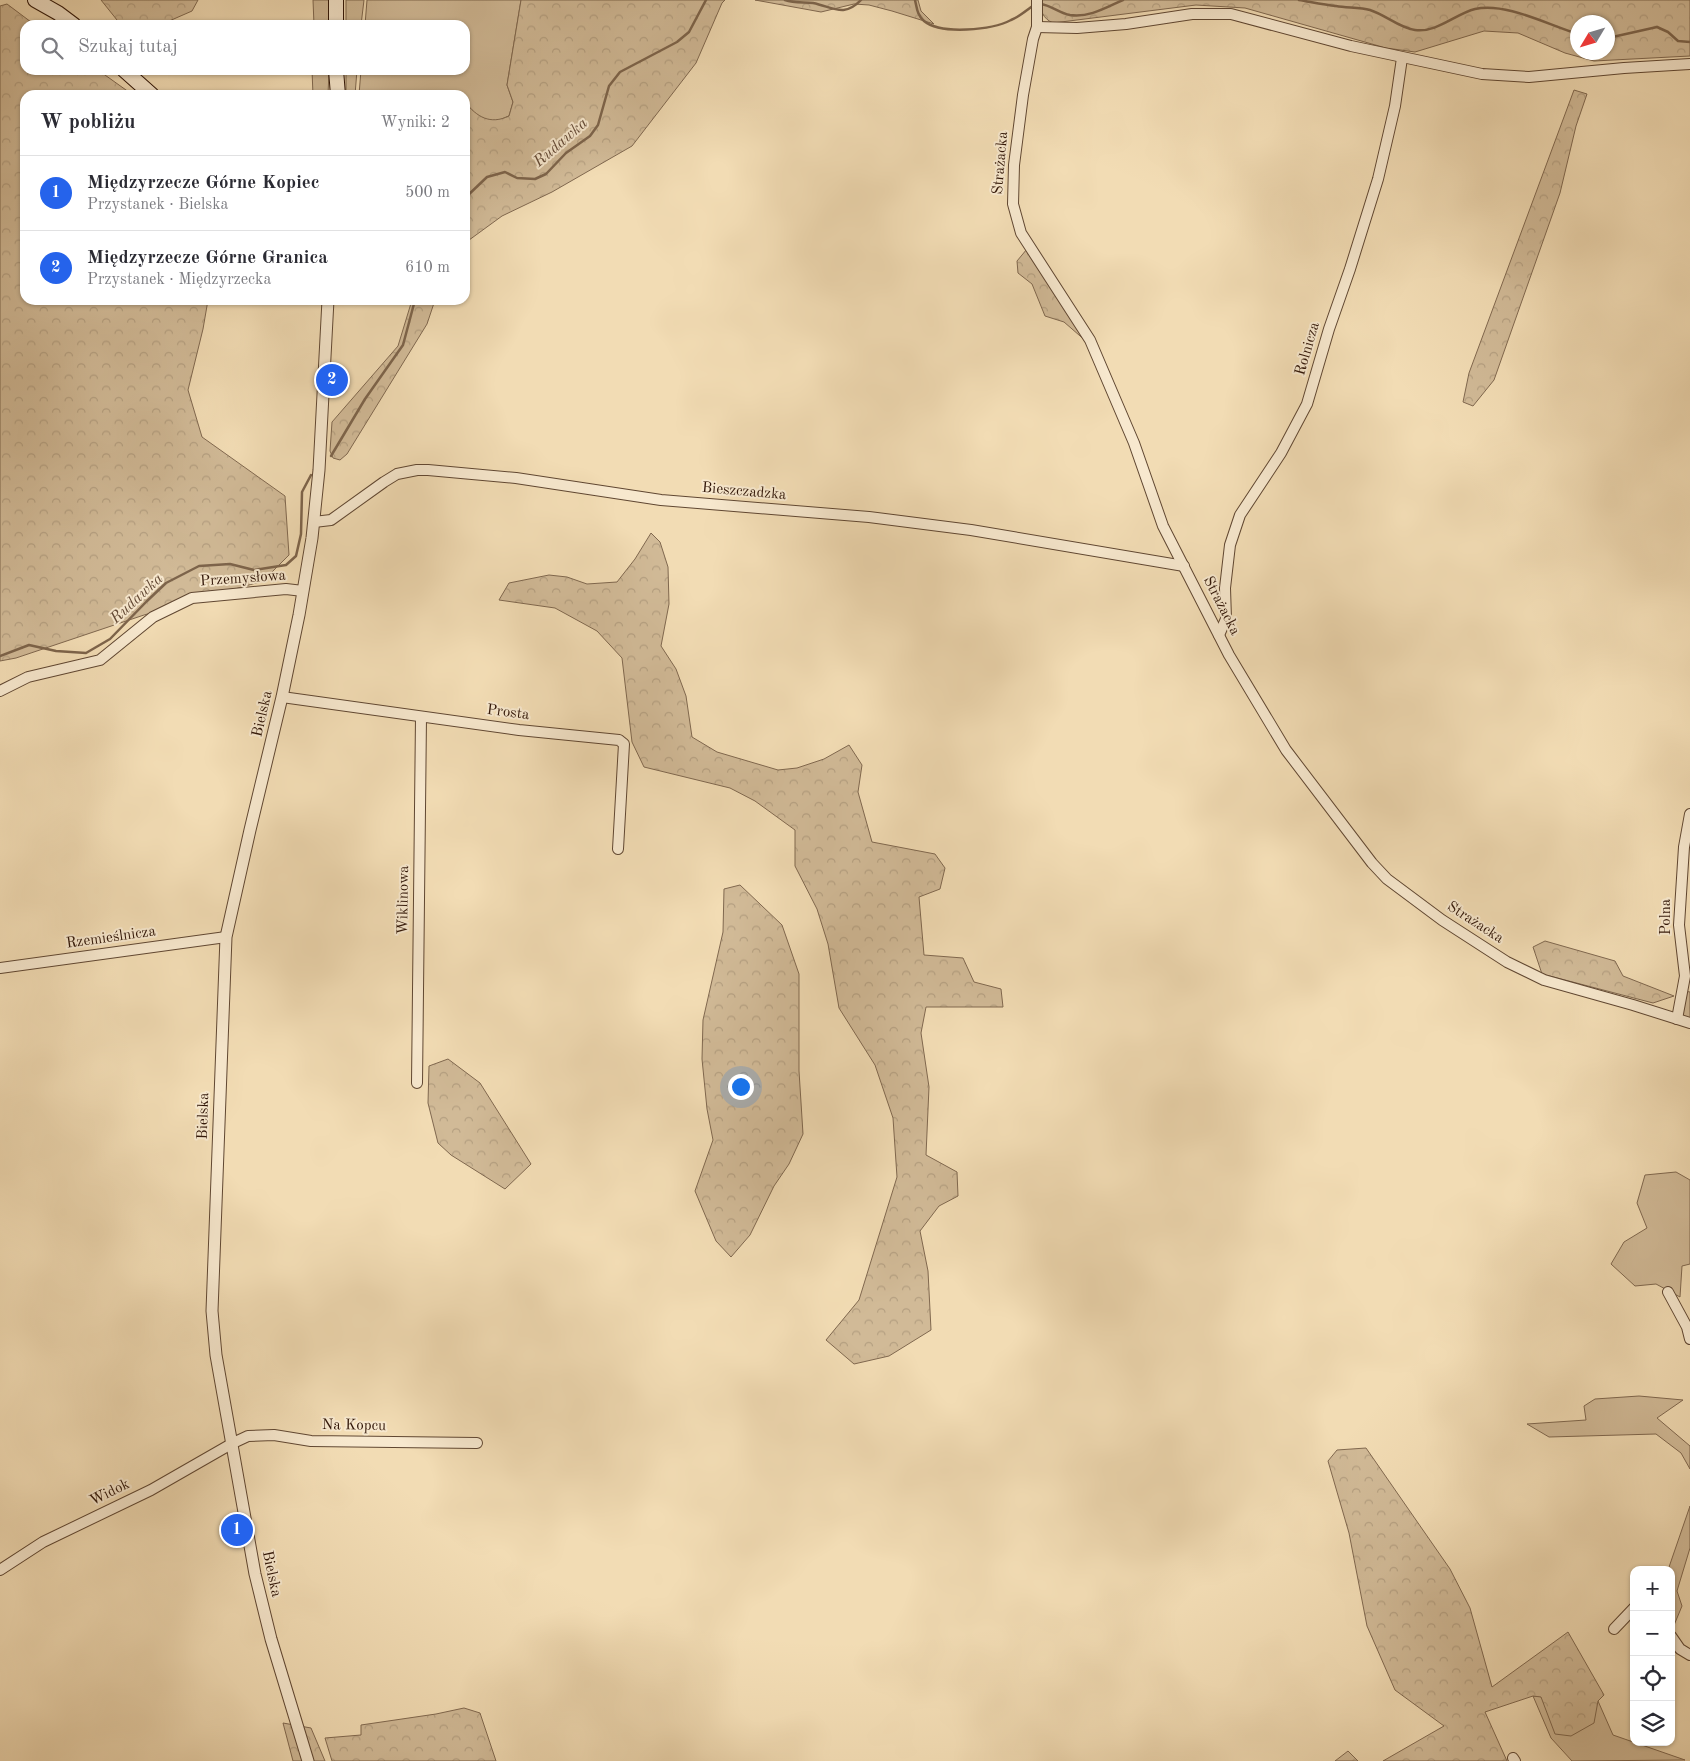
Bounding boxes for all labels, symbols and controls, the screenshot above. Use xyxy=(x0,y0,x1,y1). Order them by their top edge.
north arrow xyxy=(1570,15,1615,60)
search box xyxy=(20,20,470,75)
icon: search xyxy=(38,34,66,62)
text: Szukaj tutaj xyxy=(78,38,178,57)
text: W pobliżu xyxy=(40,112,135,133)
text: Wyniki: 2 xyxy=(381,115,450,131)
water label: Rudawka xyxy=(530,115,591,171)
street label: Strażacka xyxy=(991,130,1011,195)
text: Międzyrzecze Górne Kopiec xyxy=(87,174,320,193)
text: 1 xyxy=(51,185,61,201)
text: 500 m xyxy=(405,185,450,201)
text: Przystanek · Bielska xyxy=(87,197,228,213)
text: Międzyrzecze Górne Granica xyxy=(87,249,328,268)
text: 2 xyxy=(51,260,61,276)
text: 610 m xyxy=(405,260,450,276)
text: Przystanek · Międzyrzecka xyxy=(87,272,271,288)
street label: Rolnicza xyxy=(1293,320,1323,377)
pin: 2 xyxy=(316,361,348,399)
street label: Bieszczadzka xyxy=(701,481,787,503)
street label: Przemysłowa xyxy=(200,568,287,589)
water label: Rudawka xyxy=(107,570,167,628)
street label: Strażacka xyxy=(1200,574,1242,638)
street label: Bielska xyxy=(250,689,276,739)
street label: Prosta xyxy=(486,703,531,723)
street label: Wiklinowa xyxy=(396,865,412,935)
street label: Polna xyxy=(1659,898,1674,935)
street label: Strażacka xyxy=(1444,899,1506,947)
street label: Rzemieślnicza xyxy=(65,924,157,952)
your location xyxy=(728,1074,754,1100)
street label: Bielska xyxy=(196,1092,212,1140)
street label: Na Kopcu xyxy=(322,1418,386,1434)
street label: Widok xyxy=(88,1477,133,1509)
pin: 1 xyxy=(221,1511,253,1549)
street label: Bielska xyxy=(259,1549,283,1599)
map controls xyxy=(1630,1566,1675,1746)
button: + xyxy=(1630,1566,1675,1611)
button: − xyxy=(1630,1611,1675,1656)
button: locate xyxy=(1630,1656,1675,1701)
button: layers xyxy=(1630,1701,1675,1746)

